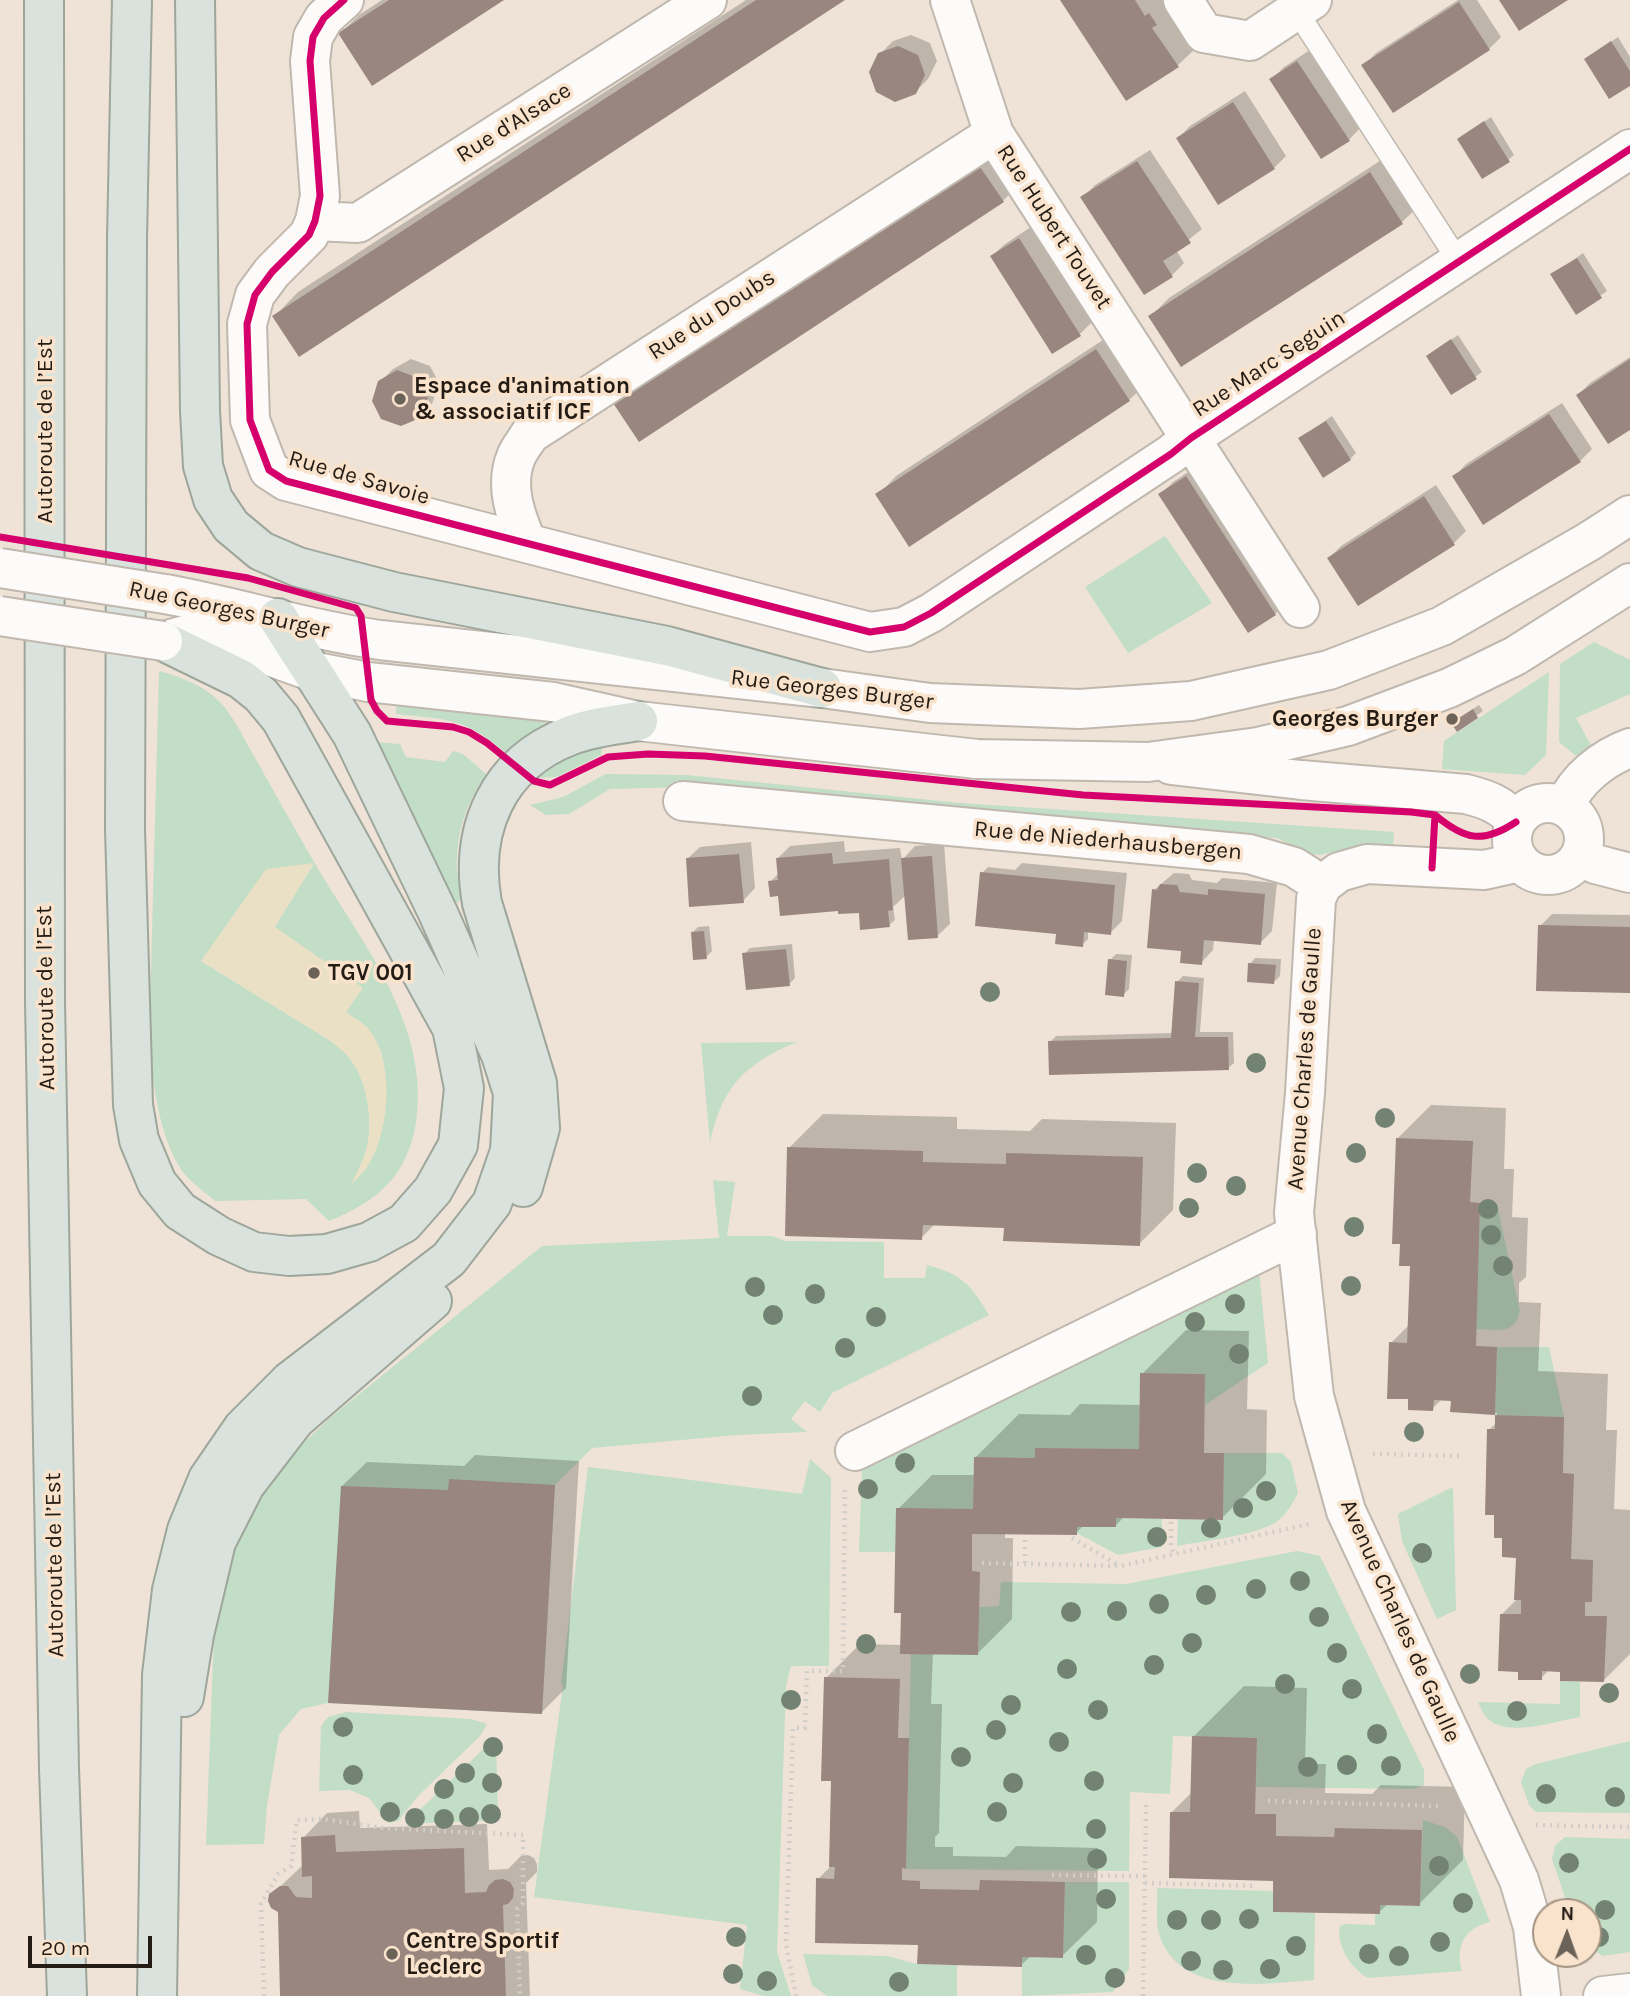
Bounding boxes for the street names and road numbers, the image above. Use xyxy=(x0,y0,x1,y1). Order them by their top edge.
street label: Rue d'Alsace xyxy=(452,77,576,169)
street label: Rue Hubert Touvet xyxy=(991,140,1117,314)
street label: Rue du Doubs xyxy=(643,264,781,366)
street label: Rue Marc Seguin xyxy=(1187,304,1351,424)
street label: Autoroute de l’Est xyxy=(31,339,59,523)
street label: Rue de Savoie xyxy=(285,445,433,511)
street label: Rue Georges Burger xyxy=(126,575,332,645)
street label: Rue Georges Burger xyxy=(729,664,935,716)
street label: Rue de Niederhausbergen xyxy=(973,816,1243,866)
street label: Autoroute de l’Est xyxy=(31,905,61,1091)
street label: Avenue Charles de Gaulle xyxy=(1282,927,1328,1191)
street label: Autoroute de l’Est xyxy=(40,1472,70,1658)
street label: Avenue Charles de Gaulle xyxy=(1334,1495,1466,1747)

